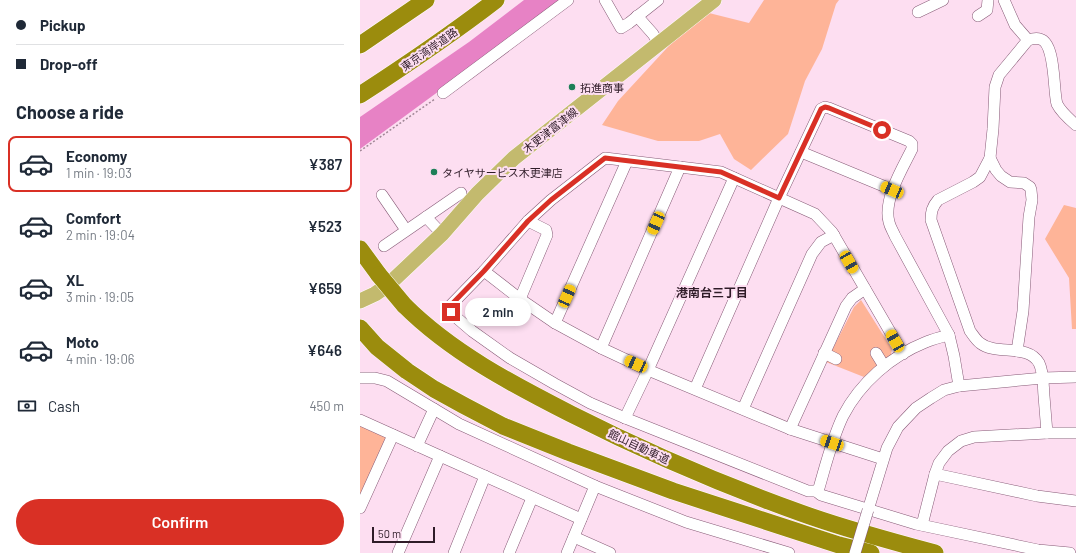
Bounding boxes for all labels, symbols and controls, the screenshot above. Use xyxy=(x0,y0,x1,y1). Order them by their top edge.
text: Pickup xyxy=(40,16,86,34)
street label: 東京湾岸道路 xyxy=(398,25,460,73)
text: Drop-off xyxy=(40,55,98,73)
place label: 拓進商事 xyxy=(580,81,624,94)
marker: 拓進商事 xyxy=(567,82,577,92)
text: Choose a ride xyxy=(16,101,124,123)
street label: 木更津富津線 xyxy=(520,105,580,155)
route start xyxy=(873,121,891,139)
icon: car xyxy=(18,146,54,182)
text: Economy xyxy=(66,147,127,165)
text: ¥387 xyxy=(308,155,342,173)
text: 1 min · 19:03 xyxy=(66,165,132,181)
place label: タイヤサービス木更津店 xyxy=(442,166,563,179)
marker: タイヤサービス木更津店 xyxy=(429,167,439,177)
car xyxy=(879,180,905,200)
icon: car xyxy=(18,208,54,244)
text: Comfort xyxy=(66,209,121,227)
car xyxy=(646,210,666,236)
text: ¥523 xyxy=(308,217,342,235)
text: 2 min · 19:04 xyxy=(66,227,135,243)
car xyxy=(838,249,860,275)
icon: car xyxy=(18,270,54,306)
text: XL xyxy=(66,271,84,289)
text: ¥659 xyxy=(308,279,342,297)
car xyxy=(557,283,577,309)
district label: 港南台三丁目 xyxy=(676,285,748,299)
text: 3 min · 19:05 xyxy=(66,289,134,305)
callout: 2 min xyxy=(465,298,531,326)
route end xyxy=(442,303,460,321)
text: 2 min xyxy=(483,304,513,320)
car xyxy=(884,328,906,354)
icon: car xyxy=(18,332,54,368)
text: Moto xyxy=(66,333,99,351)
text: ¥646 xyxy=(307,341,342,359)
text: 4 min · 19:06 xyxy=(66,351,135,367)
car xyxy=(623,354,649,374)
icon: cash xyxy=(16,395,38,417)
text: Cash xyxy=(48,397,80,415)
text: 450 m xyxy=(309,398,344,414)
street label: 館山自動車道 xyxy=(606,426,672,466)
car xyxy=(819,433,845,453)
button: Confirm xyxy=(16,499,344,545)
scale bar xyxy=(372,525,435,544)
text: 50 m xyxy=(378,527,401,540)

